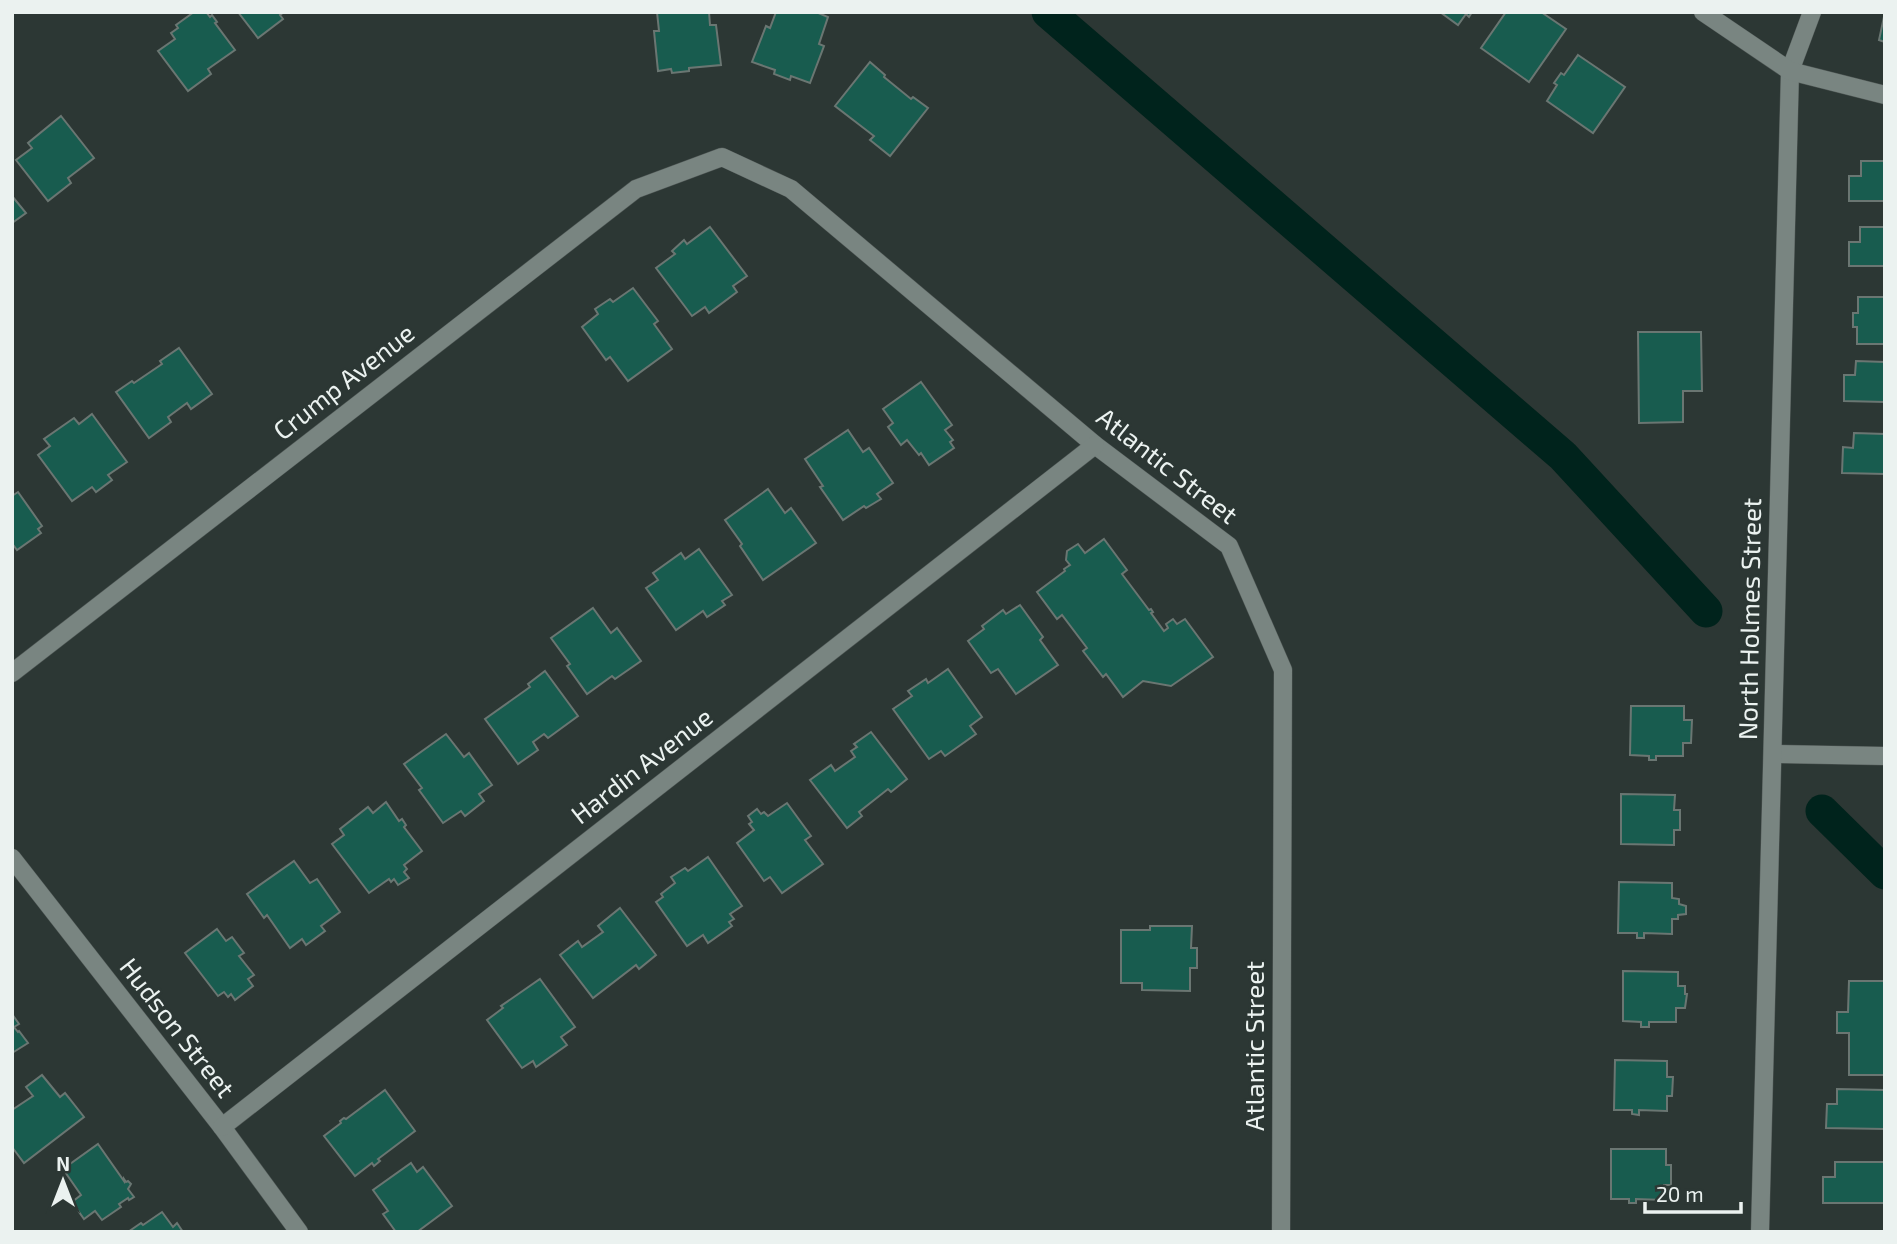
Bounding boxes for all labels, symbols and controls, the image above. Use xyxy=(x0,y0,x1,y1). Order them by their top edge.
street label: Crump Avenue xyxy=(266,316,420,445)
street label: Atlantic Street xyxy=(1091,400,1245,529)
street label: North Holmes Street xyxy=(1731,498,1766,740)
street label: Hardin Avenue xyxy=(564,700,718,830)
street label: Hudson Street xyxy=(114,951,242,1103)
street label: Atlantic Street xyxy=(1238,961,1269,1131)
north arrow xyxy=(28,1146,98,1216)
text: N xyxy=(56,1152,70,1175)
scale bar xyxy=(1645,1170,1741,1214)
text: 20 m xyxy=(1656,1181,1704,1206)

